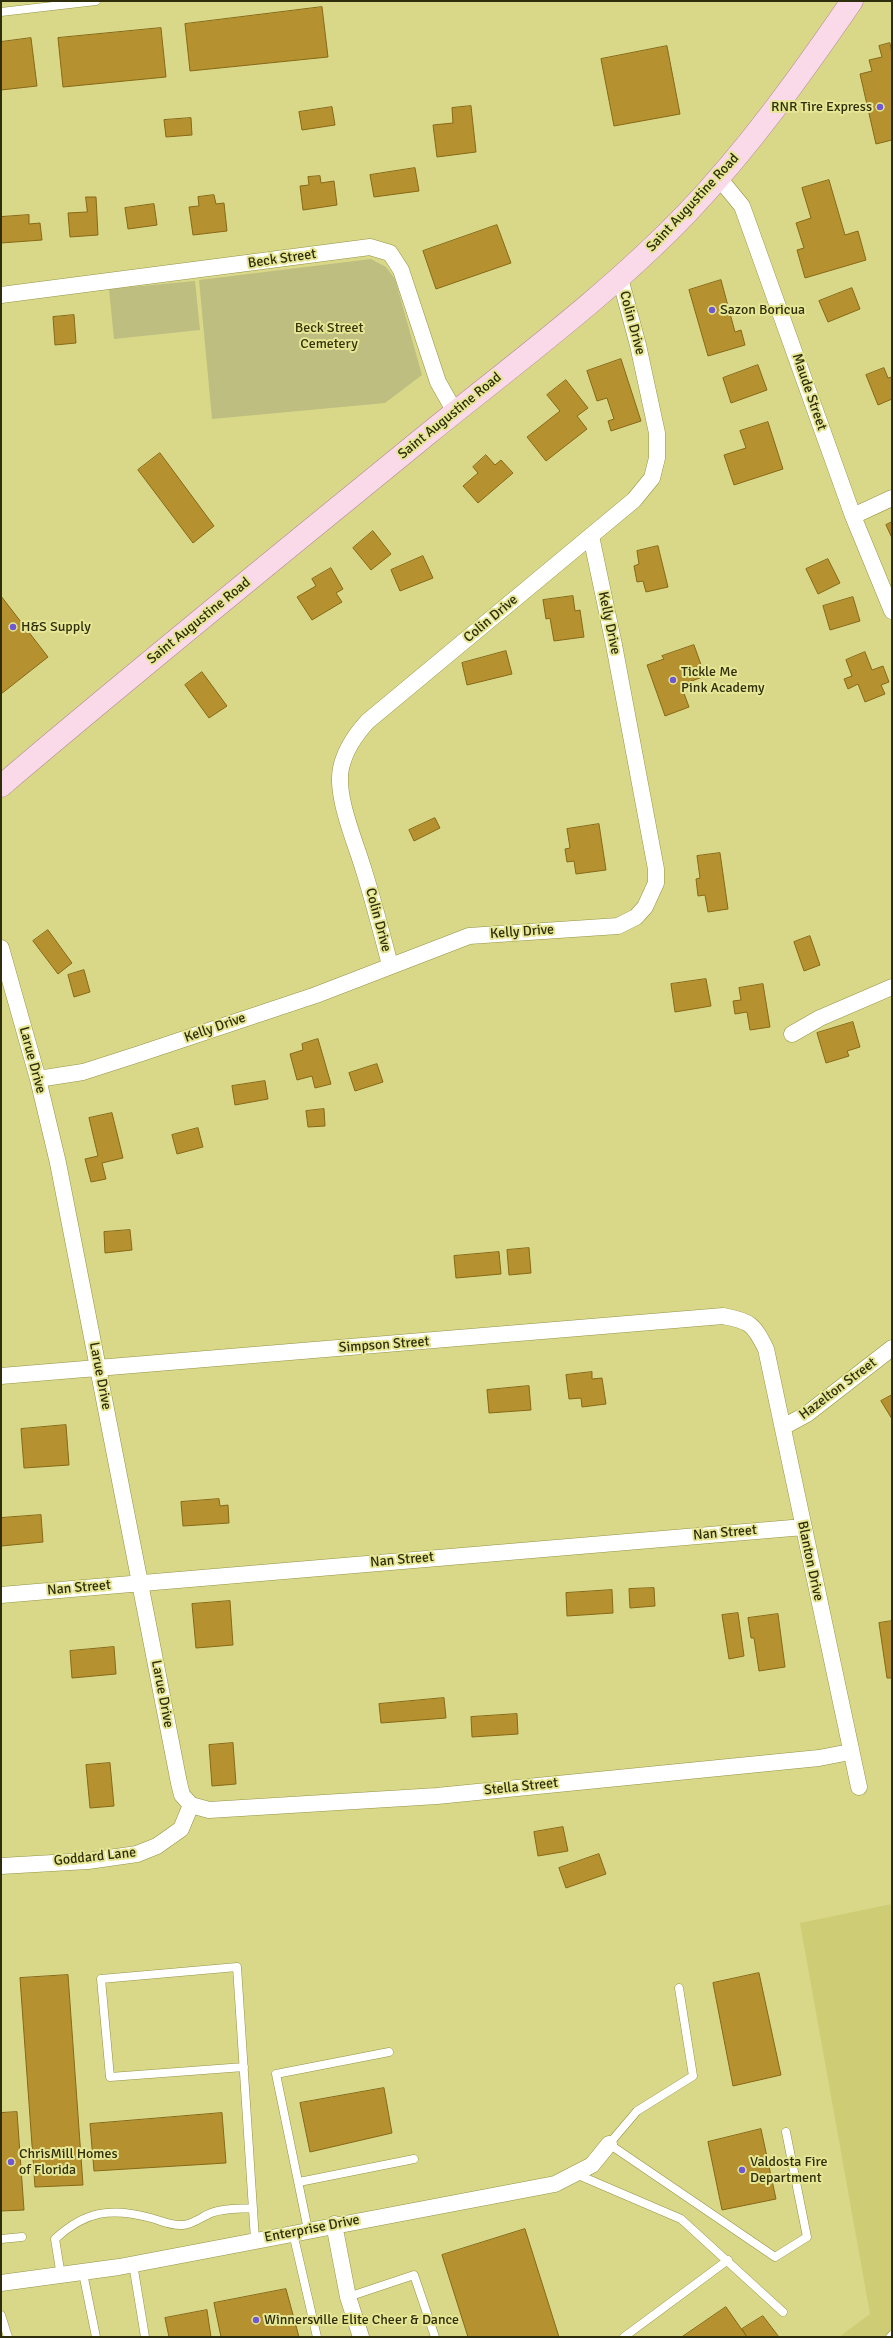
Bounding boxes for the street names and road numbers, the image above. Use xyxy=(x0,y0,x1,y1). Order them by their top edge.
street label: Saint Augustine Road xyxy=(643,150,743,256)
street label: Beck Street xyxy=(247,246,317,272)
street label: Colin Drive xyxy=(615,289,649,357)
street label: Maude Street xyxy=(788,351,830,433)
street label: Saint Augustine Road xyxy=(395,369,505,463)
street label: Saint Augustine Road xyxy=(144,574,254,668)
street label: Kelly Drive xyxy=(594,590,624,656)
street label: Colin Drive xyxy=(461,592,521,646)
street label: Colin Drive xyxy=(361,886,395,954)
street label: Kelly Drive xyxy=(490,921,554,943)
street label: Kelly Drive xyxy=(182,1010,248,1046)
street label: Larue Drive xyxy=(15,1025,49,1095)
street label: Simpson Street xyxy=(338,1333,430,1357)
street label: Larue Drive xyxy=(85,1341,115,1411)
street label: Hazelton Street xyxy=(796,1354,880,1424)
street label: Blanton Drive xyxy=(793,1519,827,1603)
street label: Nan Street xyxy=(692,1522,758,1544)
street label: Nan Street xyxy=(369,1549,435,1571)
street label: Nan Street xyxy=(46,1577,112,1599)
street label: Larue Drive xyxy=(147,1659,177,1729)
street label: Stella Street xyxy=(483,1775,559,1799)
street label: Goddard Lane xyxy=(53,1844,137,1870)
street label: Enterprise Drive xyxy=(263,2212,361,2246)

